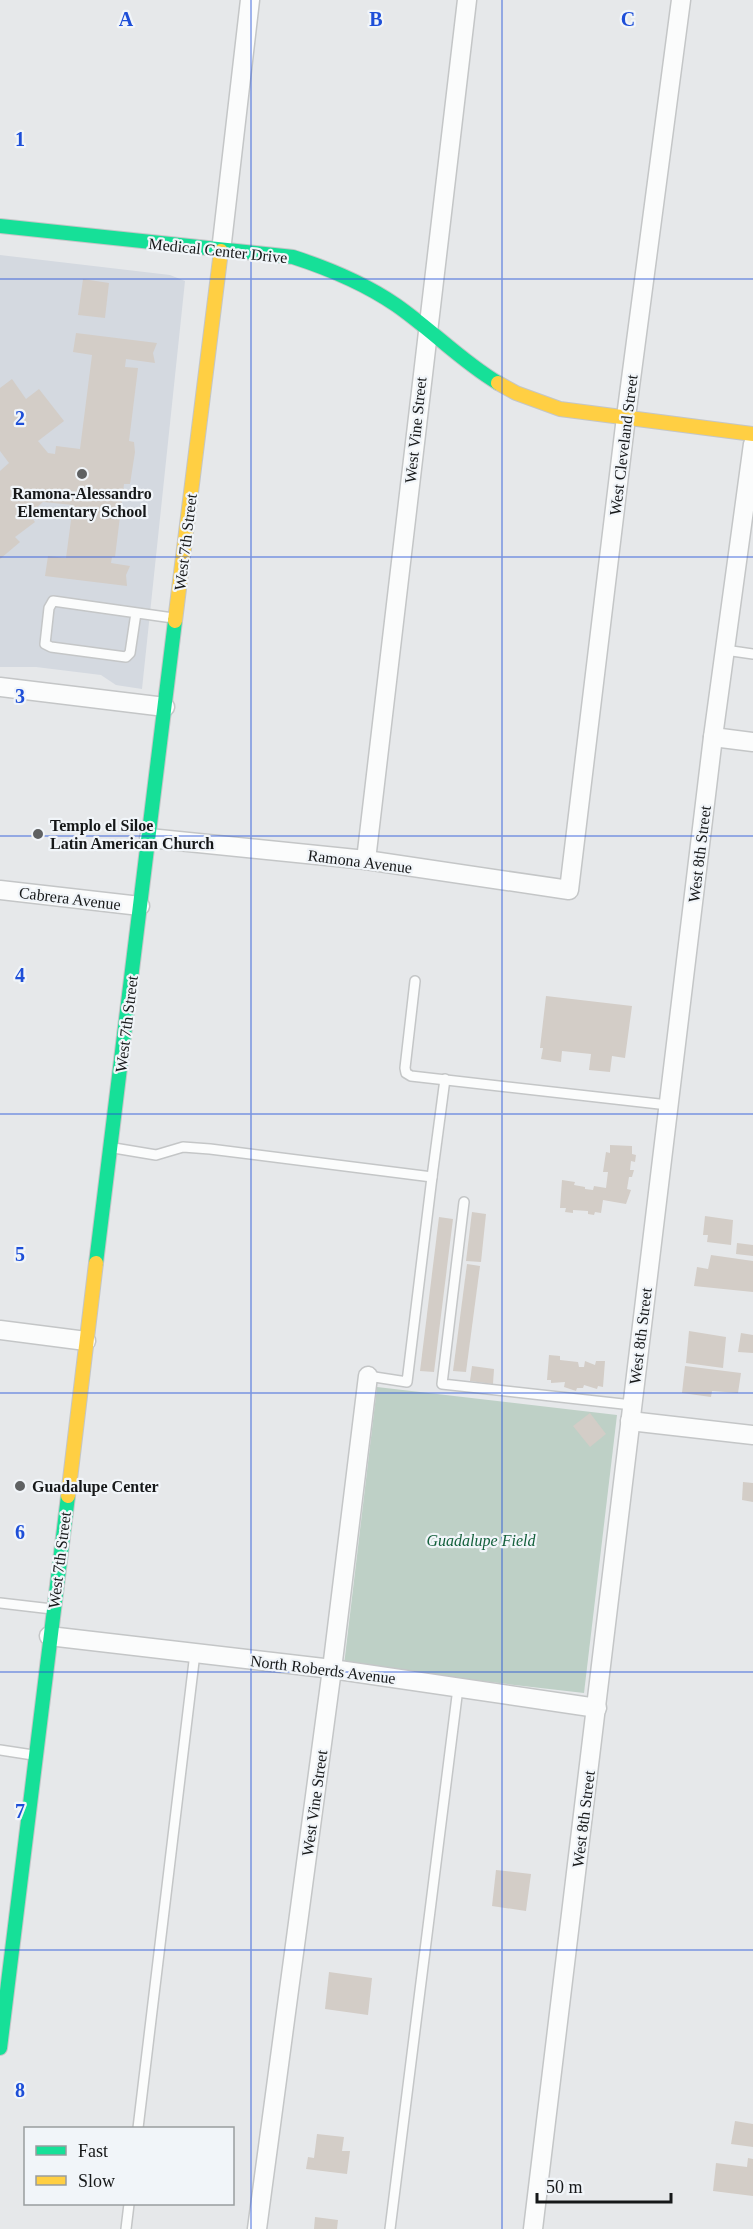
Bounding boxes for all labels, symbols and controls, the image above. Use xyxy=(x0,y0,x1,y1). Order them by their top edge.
text: A xyxy=(119,8,134,30)
text: B xyxy=(369,8,383,30)
text: C xyxy=(621,8,635,30)
text: 1 xyxy=(15,128,25,150)
street label: Medical Center Drive xyxy=(148,235,288,266)
street label: West Cleveland Street xyxy=(606,373,641,516)
street label: West Vine Street xyxy=(401,376,430,484)
text: 2 xyxy=(15,407,25,429)
marker: Ramona-Alessandro Elementary School xyxy=(75,467,89,481)
place label: Ramona-Alessandro Elementary School xyxy=(12,485,152,521)
street label: West 7th Street xyxy=(171,492,200,591)
text: 3 xyxy=(15,685,25,707)
street label: West 8th Street xyxy=(685,804,714,903)
place label: Templo el Siloe Latin American Church xyxy=(50,817,214,852)
marker: Templo el Siloe Latin American Church xyxy=(31,827,45,841)
street label: Ramona Avenue xyxy=(307,847,413,876)
street label: Cabrera Avenue xyxy=(18,884,122,913)
text: 4 xyxy=(15,964,25,986)
street label: West 7th Street xyxy=(112,974,141,1073)
text: 5 xyxy=(15,1243,25,1265)
street label: West 8th Street xyxy=(626,1286,655,1385)
place label: Guadalupe Center xyxy=(32,1478,159,1496)
marker: Guadalupe Center xyxy=(13,1479,27,1493)
street label: West 7th Street xyxy=(45,1510,74,1609)
text: 6 xyxy=(15,1521,25,1543)
park label: Guadalupe Field xyxy=(427,1532,536,1550)
street label: North Roberds Avenue xyxy=(249,1652,397,1687)
street label: West Vine Street xyxy=(299,1748,330,1857)
street label: West 8th Street xyxy=(569,1769,598,1868)
text: 7 xyxy=(15,1800,25,1822)
text: 8 xyxy=(15,2079,25,2101)
legend xyxy=(24,2127,234,2205)
text: Fast xyxy=(78,2141,108,2161)
scale bar xyxy=(537,2166,670,2204)
text: Slow xyxy=(78,2171,115,2191)
text: 50 m xyxy=(546,2177,583,2197)

